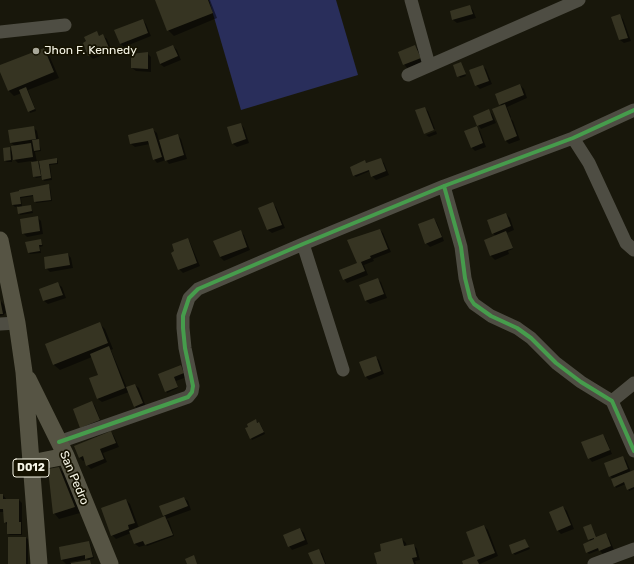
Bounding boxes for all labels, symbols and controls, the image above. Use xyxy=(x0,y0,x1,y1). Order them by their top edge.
place label: Jhon F. Kennedy xyxy=(44,44,137,58)
marker: Jhon F. Kennedy xyxy=(31,46,41,56)
street label: San Pedro xyxy=(56,449,92,507)
road number: D012 xyxy=(13,459,49,477)

